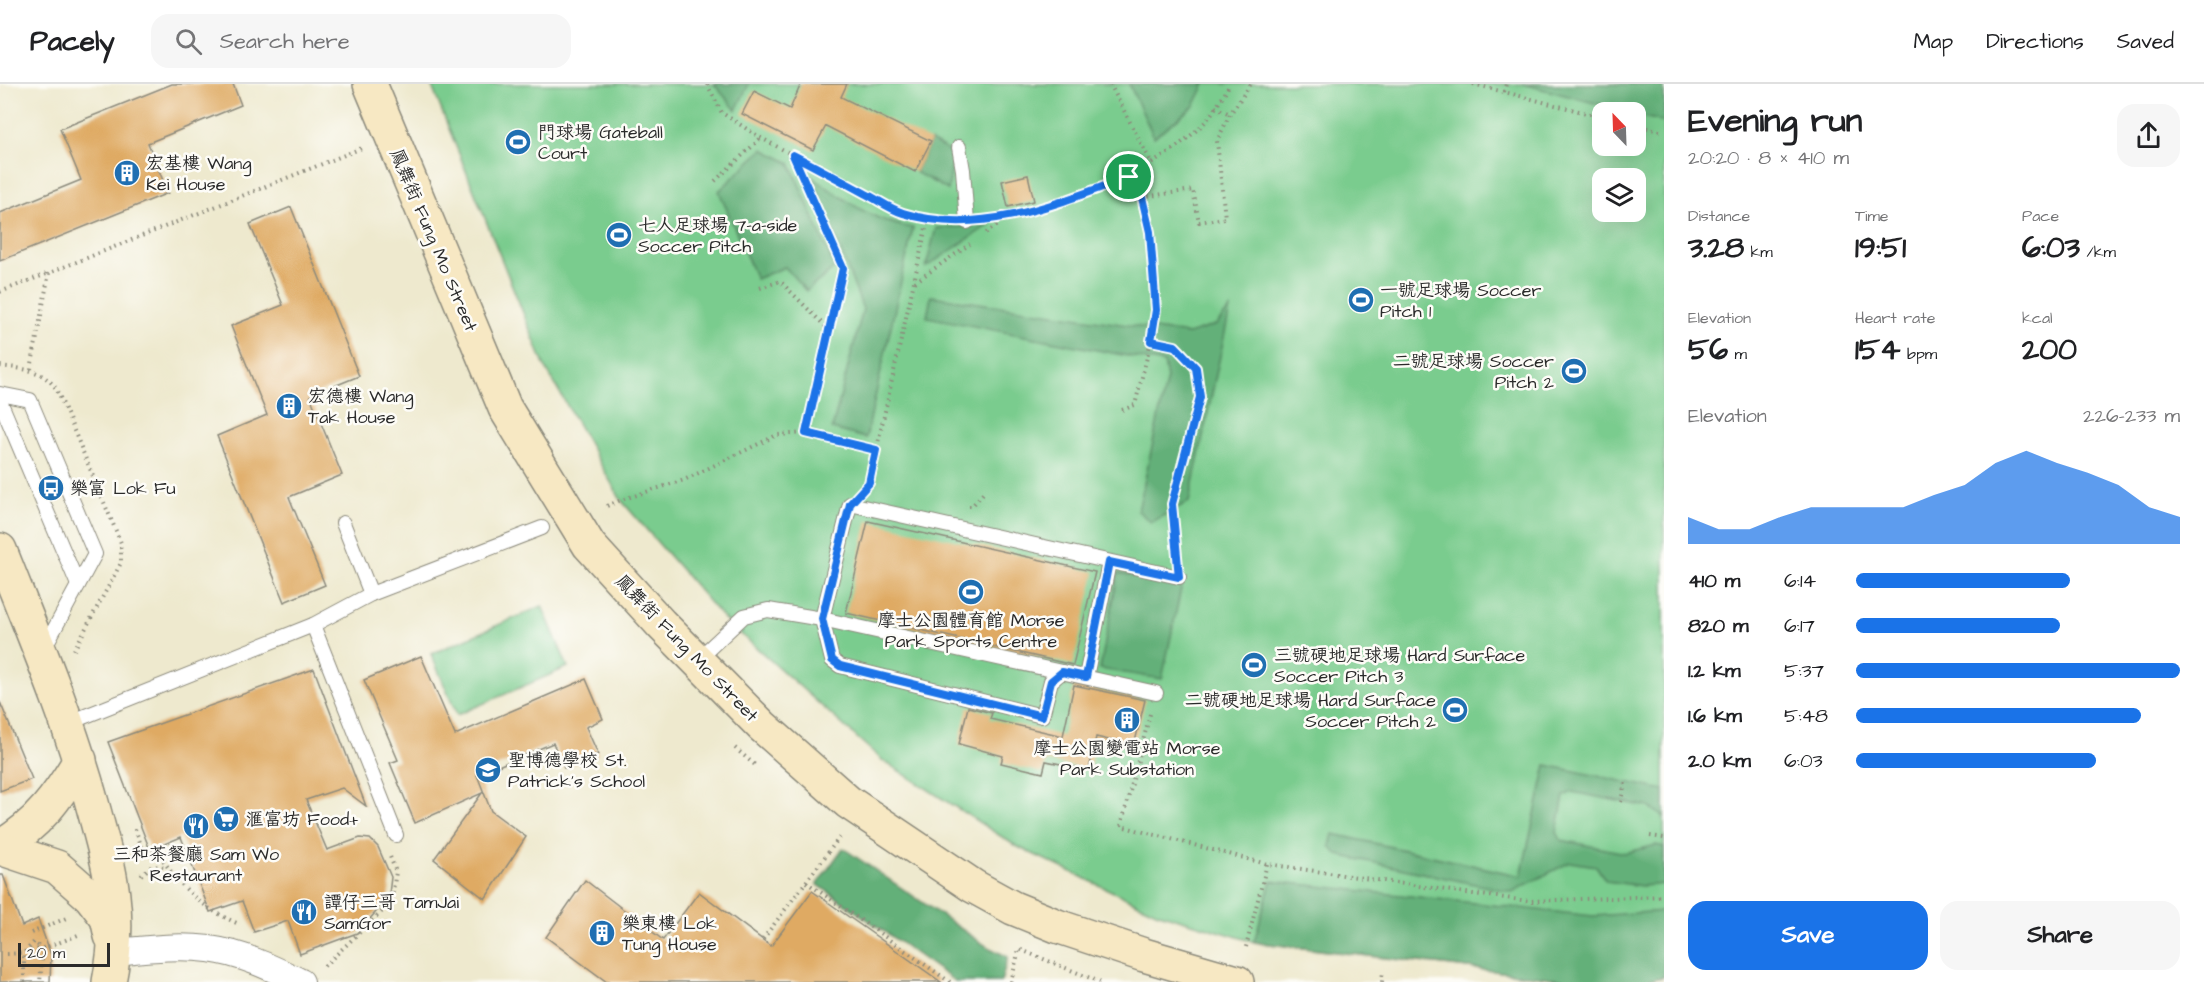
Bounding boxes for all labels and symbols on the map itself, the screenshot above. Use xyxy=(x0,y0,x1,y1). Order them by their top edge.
north arrow xyxy=(1592,102,1646,156)
place label: 門球場 Gateball Court xyxy=(538,120,663,166)
sports icon: 門球場 Gateball Court xyxy=(503,127,533,157)
street label: 鳳舞街 Fung Mo Street xyxy=(383,145,484,336)
place label: 宏基樓 Wang Kei House xyxy=(146,151,252,197)
pin xyxy=(1103,151,1154,202)
building icon: 宏基樓 Wang Kei House xyxy=(112,158,142,188)
place label: 七人足球場 7-a-side Soccer Pitch xyxy=(638,213,798,259)
sports icon: 七人足球場 7-a-side Soccer Pitch xyxy=(604,220,634,250)
place label: 一號足球場 Soccer Pitch 1 xyxy=(1380,278,1541,324)
sports icon: 一號足球場 Soccer Pitch 1 xyxy=(1346,285,1376,315)
place label: 二號足球場 Soccer Pitch 2 xyxy=(1393,349,1555,395)
sports icon: 二號足球場 Soccer Pitch 2 xyxy=(1559,356,1589,386)
place label: 宏德樓 Wang Tak House xyxy=(308,384,414,430)
building icon: 宏德樓 Wang Tak House xyxy=(274,391,304,421)
bus stop icon: 樂富 Lok Fu xyxy=(36,473,66,503)
place label: 樂富 Lok Fu xyxy=(70,476,176,501)
street label: 鳳舞街 Fung Mo Street xyxy=(609,569,764,729)
sports icon: 摩士公園體育館 Morse Park Sports Centre xyxy=(956,577,986,607)
place label: 摩士公園體育館 Morse Park Sports Centre xyxy=(878,608,1065,654)
place label: 三號硬地足球場 Hard Surface Soccer Pitch 3 xyxy=(1274,643,1526,689)
sports icon: 三號硬地足球場 Hard Surface Soccer Pitch 3 xyxy=(1239,650,1269,680)
place label: 二號硬地足球場 Hard Surface Soccer Pitch 2 xyxy=(1185,688,1437,734)
sports icon: 二號硬地足球場 Hard Surface Soccer Pitch 2 xyxy=(1440,695,1470,725)
building icon: 摩士公園變電站 Morse Park Substation xyxy=(1112,705,1142,735)
place label: 摩士公園變電站 Morse Park Substation xyxy=(1034,736,1221,782)
place label: 聖博德學校 St. Patrick's School xyxy=(508,748,645,794)
school or university icon: 聖博德學校 St. Patrick's School xyxy=(473,755,503,785)
supermarket icon: 滙富坊 Food+ xyxy=(211,804,241,834)
place label: 滙富坊 Food+ xyxy=(246,807,359,832)
restaurant icon: 三和茶餐廳 Sam Wo Restaurant xyxy=(181,811,211,841)
place label: 三和茶餐廳 Sam Wo Restaurant xyxy=(113,842,279,888)
place label: 譚仔三哥 TamJai SamGor xyxy=(324,890,459,936)
restaurant icon: 譚仔三哥 TamJai SamGor xyxy=(289,897,319,927)
place label: 樂東樓 Lok Tung House xyxy=(622,911,717,958)
building icon: 樂東樓 Lok Tung House xyxy=(587,918,617,948)
scale bar xyxy=(18,940,110,968)

